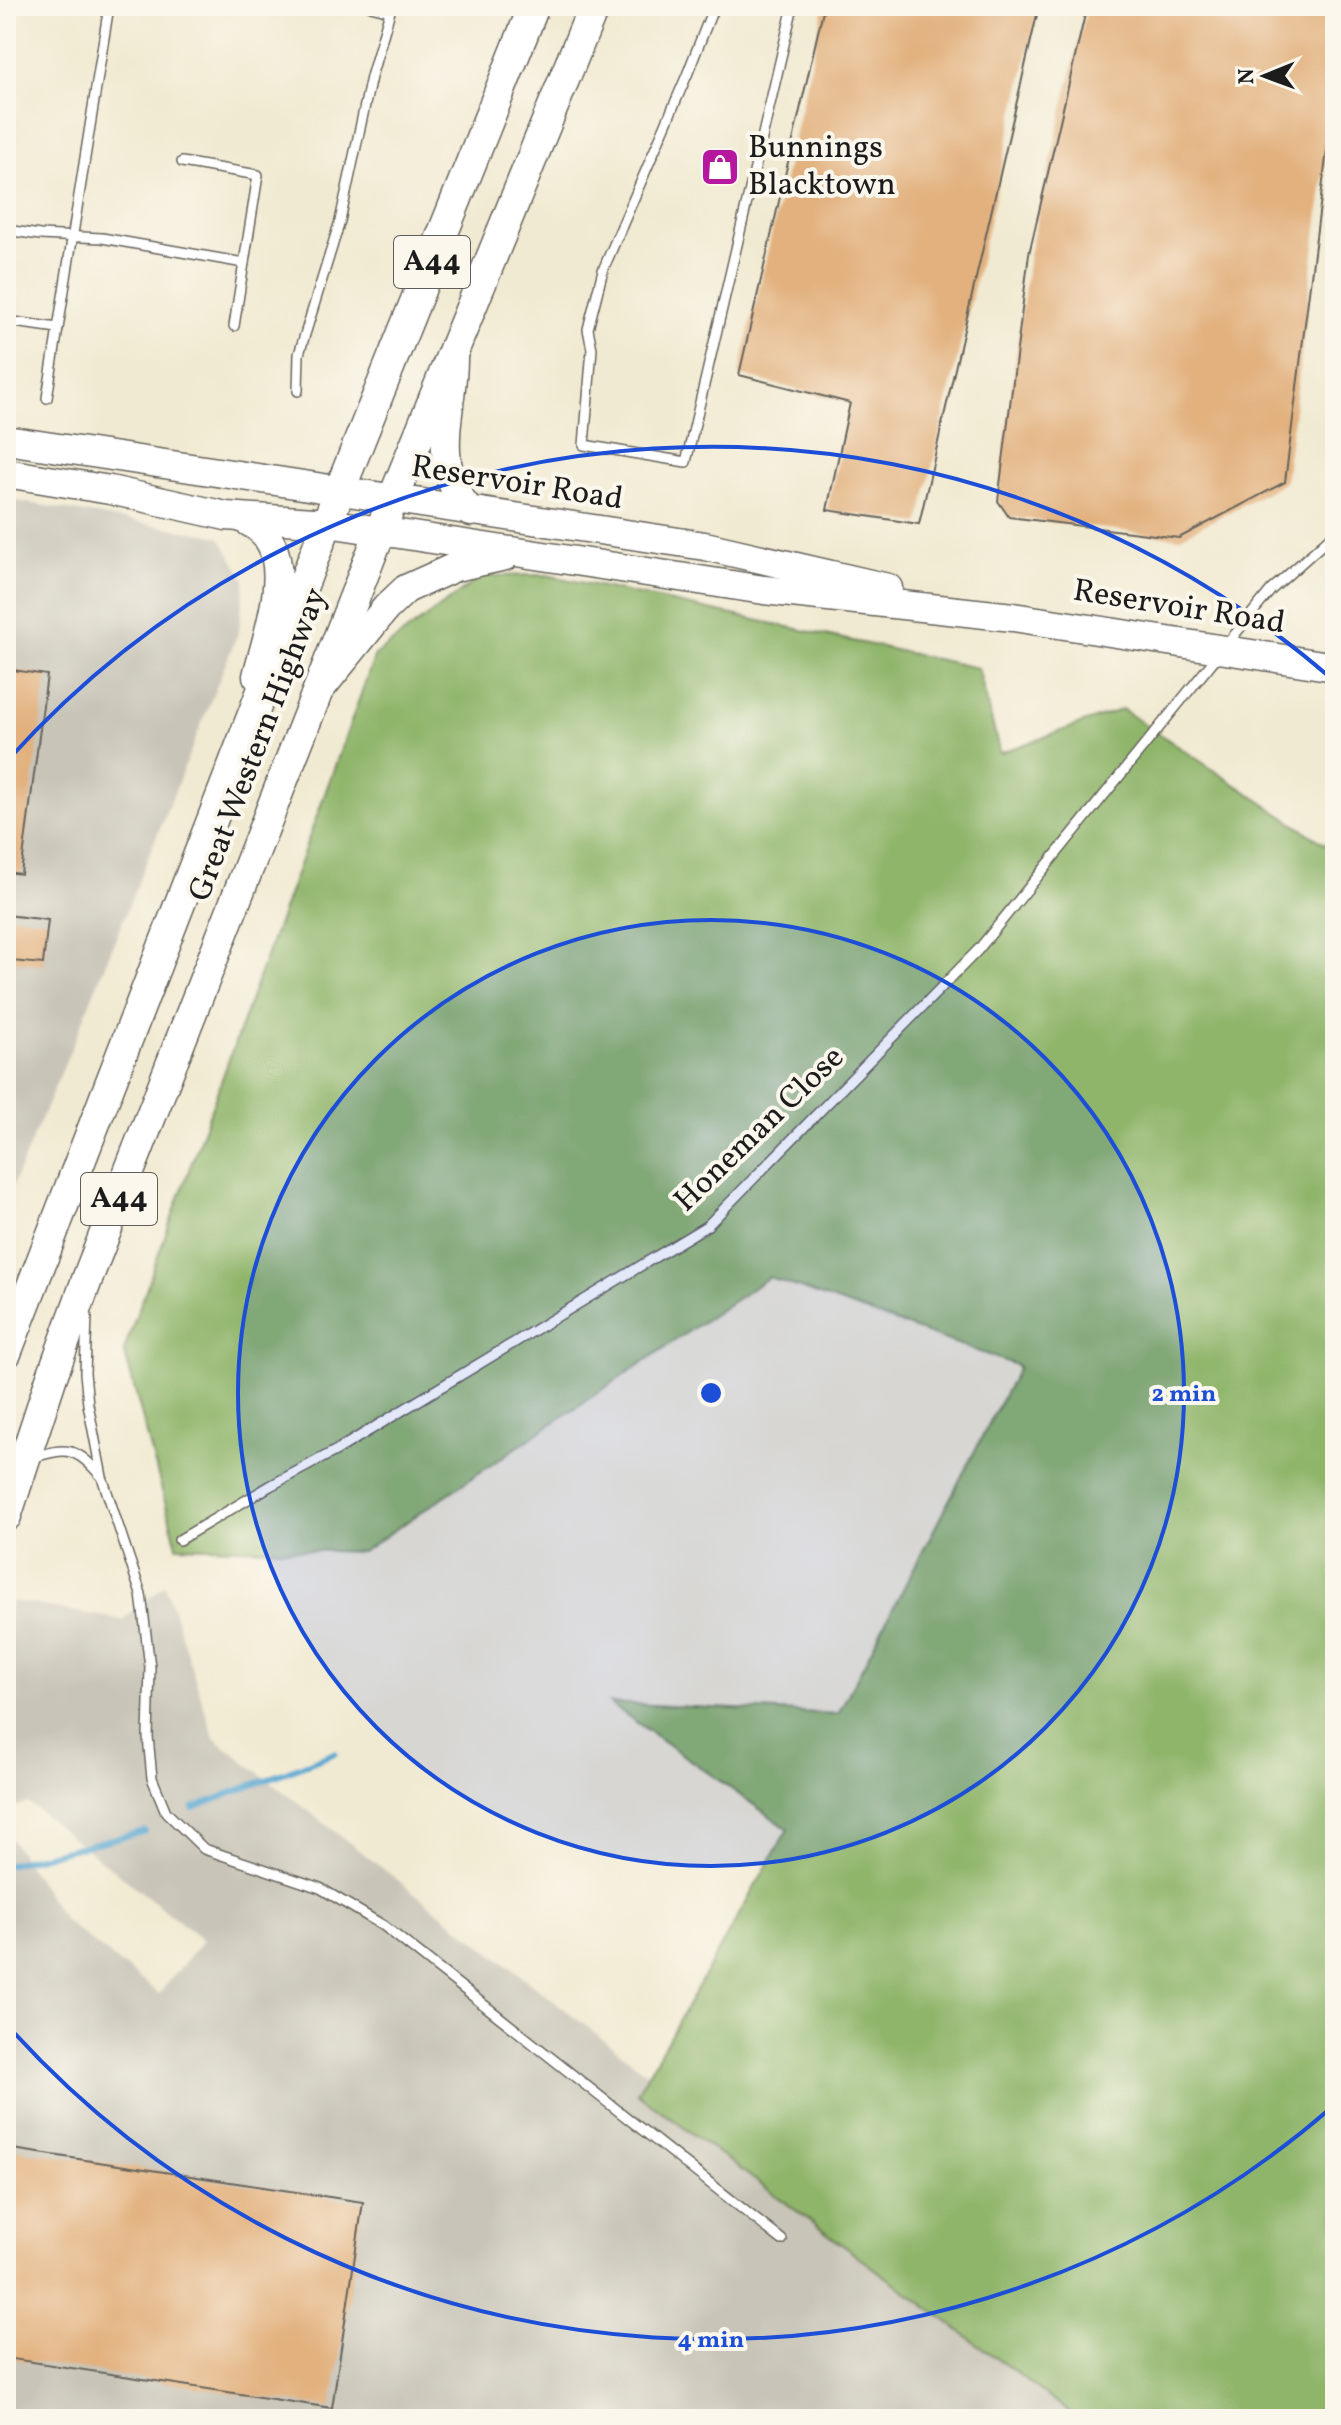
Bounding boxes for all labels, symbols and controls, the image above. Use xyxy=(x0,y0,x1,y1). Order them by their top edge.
north arrow xyxy=(1225,36,1305,116)
text: N xyxy=(1232,68,1263,85)
place label: Bunnings Blacktown xyxy=(748,127,896,208)
shop icon: Bunnings Blacktown xyxy=(699,146,741,188)
road number: A44 xyxy=(394,236,470,288)
street label: Reservoir Road xyxy=(408,446,626,522)
street label: Reservoir Road xyxy=(1070,570,1288,646)
street label: Great Western Highway xyxy=(179,582,339,908)
street label: Honeman Close xyxy=(665,1037,855,1223)
road number: A44 xyxy=(81,1173,157,1225)
text: 2 min xyxy=(1152,1378,1217,1412)
centre of rings xyxy=(697,1379,725,1407)
text: 4 min xyxy=(678,2324,745,2358)

